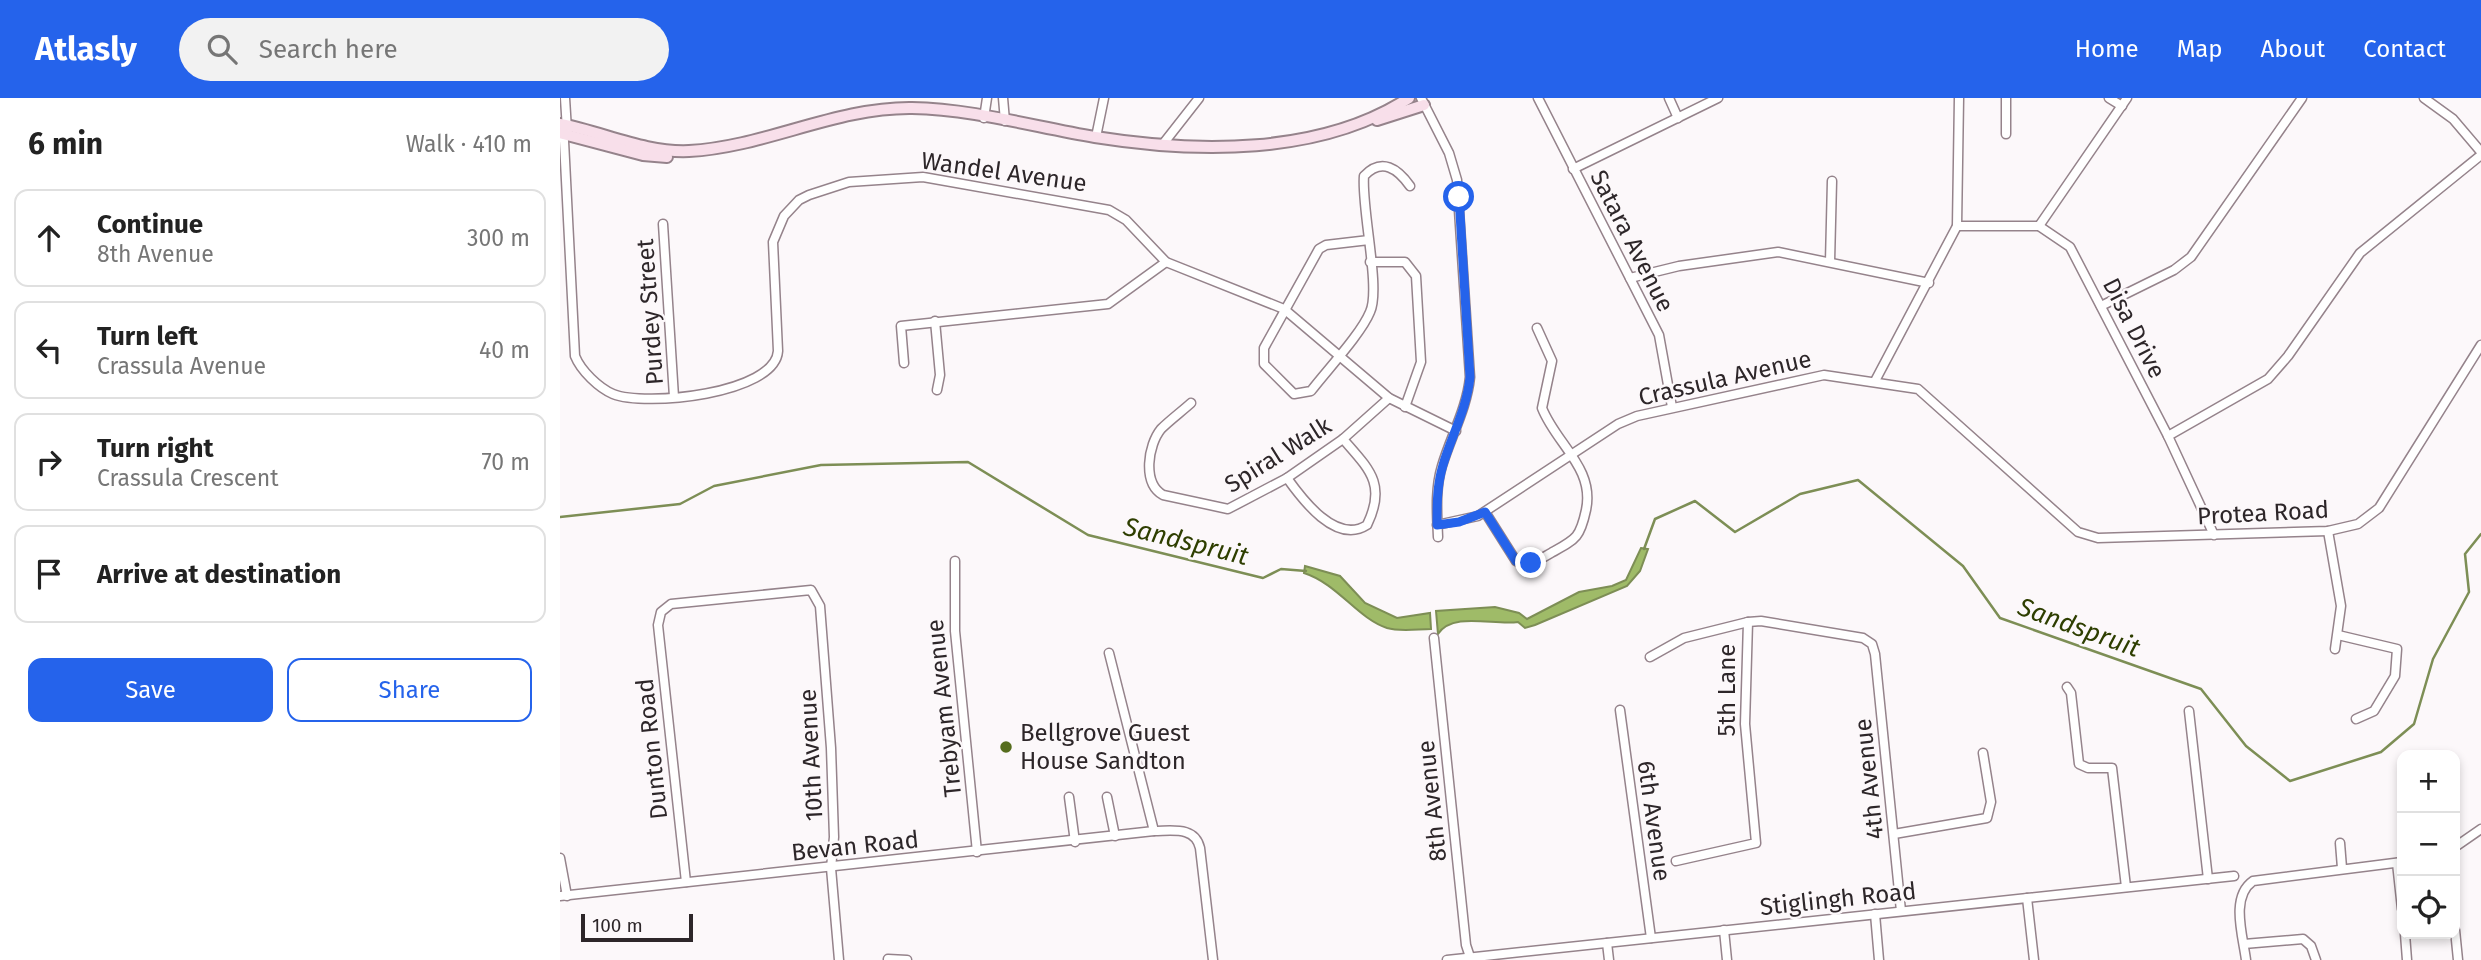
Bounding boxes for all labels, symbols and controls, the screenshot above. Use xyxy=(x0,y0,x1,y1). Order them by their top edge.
search box xyxy=(179,18,669,81)
text: Atlasly xyxy=(35,29,137,69)
icon: search xyxy=(203,30,241,68)
text: Search here xyxy=(259,34,398,65)
text: Home xyxy=(2075,35,2139,63)
text: Map xyxy=(2177,35,2223,63)
text: About xyxy=(2261,35,2325,63)
text: Contact xyxy=(2363,35,2446,63)
text: 6 min xyxy=(28,126,103,162)
text: Walk · 410 m xyxy=(406,130,532,158)
street label: Wandel Avenue xyxy=(920,147,1088,197)
street label: Satara Avenue xyxy=(1584,166,1680,316)
route start xyxy=(1443,181,1474,212)
text: Continue xyxy=(97,209,203,240)
icon: ahead xyxy=(30,219,68,257)
text: 300 m xyxy=(467,224,530,252)
street label: Purdey Street xyxy=(631,238,669,386)
text: 8th Avenue xyxy=(97,240,214,268)
street label: Disa Drive xyxy=(2097,273,2171,383)
text: Turn left xyxy=(97,321,198,352)
icon: left xyxy=(30,331,68,369)
text: 40 m xyxy=(479,336,530,364)
street label: Crassula Avenue xyxy=(1636,345,1814,411)
text: Crassula Avenue xyxy=(97,352,266,380)
street label: Spiral Walk xyxy=(1220,411,1337,499)
text: Turn right xyxy=(97,433,214,464)
icon: right xyxy=(30,443,68,481)
text: 70 m xyxy=(481,448,530,476)
text: Crassula Crescent xyxy=(97,464,279,492)
street label: Protea Road xyxy=(2196,496,2330,530)
water label: Sandspruit xyxy=(1119,511,1252,572)
route end xyxy=(1515,547,1546,578)
icon: arrive xyxy=(30,555,68,593)
text: Arrive at destination xyxy=(97,559,341,590)
water label: Sandspruit xyxy=(2013,591,2145,664)
street label: Trebyam Avenue xyxy=(921,618,967,798)
street label: 5th Lane xyxy=(1713,644,1741,736)
button: Save xyxy=(28,658,273,722)
button: Share xyxy=(287,658,532,722)
street label: Dunton Road xyxy=(631,677,673,821)
street label: 10th Avenue xyxy=(794,688,828,822)
street label: 4th Avenue xyxy=(1849,717,1889,841)
place label: Bellgrove Guest House Sandton xyxy=(1020,719,1190,775)
marker: Bellgrove Guest House Sandton xyxy=(998,739,1014,755)
street label: 8th Avenue xyxy=(1412,739,1452,863)
map controls xyxy=(2397,750,2460,939)
button: + xyxy=(2397,750,2460,813)
street label: 6th Avenue xyxy=(1632,759,1676,883)
button: − xyxy=(2397,813,2460,876)
street label: Bevan Road xyxy=(790,825,920,867)
button: locate xyxy=(2397,876,2460,939)
street label: Stiglingh Road xyxy=(1758,877,1918,921)
scale bar xyxy=(581,911,693,943)
text: 100 m xyxy=(592,914,643,937)

